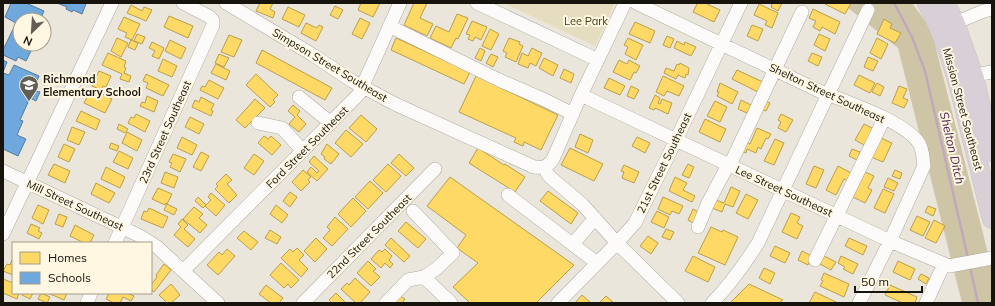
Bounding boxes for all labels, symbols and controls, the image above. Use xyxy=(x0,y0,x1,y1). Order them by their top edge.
north arrow xyxy=(12,12,52,52)
park label: Lee Park xyxy=(564,14,608,28)
street label: Simpson Street Southeast xyxy=(270,25,390,105)
text: N xyxy=(21,33,34,49)
street label: Mission Street Southeast xyxy=(940,46,986,172)
street label: Shelton Street Southeast xyxy=(767,60,887,126)
place label: Richmond Elementary School xyxy=(43,72,141,99)
school or university icon: Richmond Elementary School xyxy=(18,74,40,102)
street label: 23rd Street Southeast xyxy=(136,78,194,186)
street label: Ford Street Southeast xyxy=(263,103,351,191)
street label: 21st Street Southeast xyxy=(634,110,695,216)
water label: Shelton Ditch xyxy=(937,110,968,186)
street label: Lee Street Southeast xyxy=(733,162,835,220)
street label: Mill Street Southeast xyxy=(24,176,126,234)
street label: 22nd Street Southeast xyxy=(324,191,414,281)
legend xyxy=(12,242,152,294)
text: Homes xyxy=(48,250,87,265)
scale bar xyxy=(855,268,922,294)
text: Schools xyxy=(48,270,91,285)
text: 50 m xyxy=(861,274,889,289)

